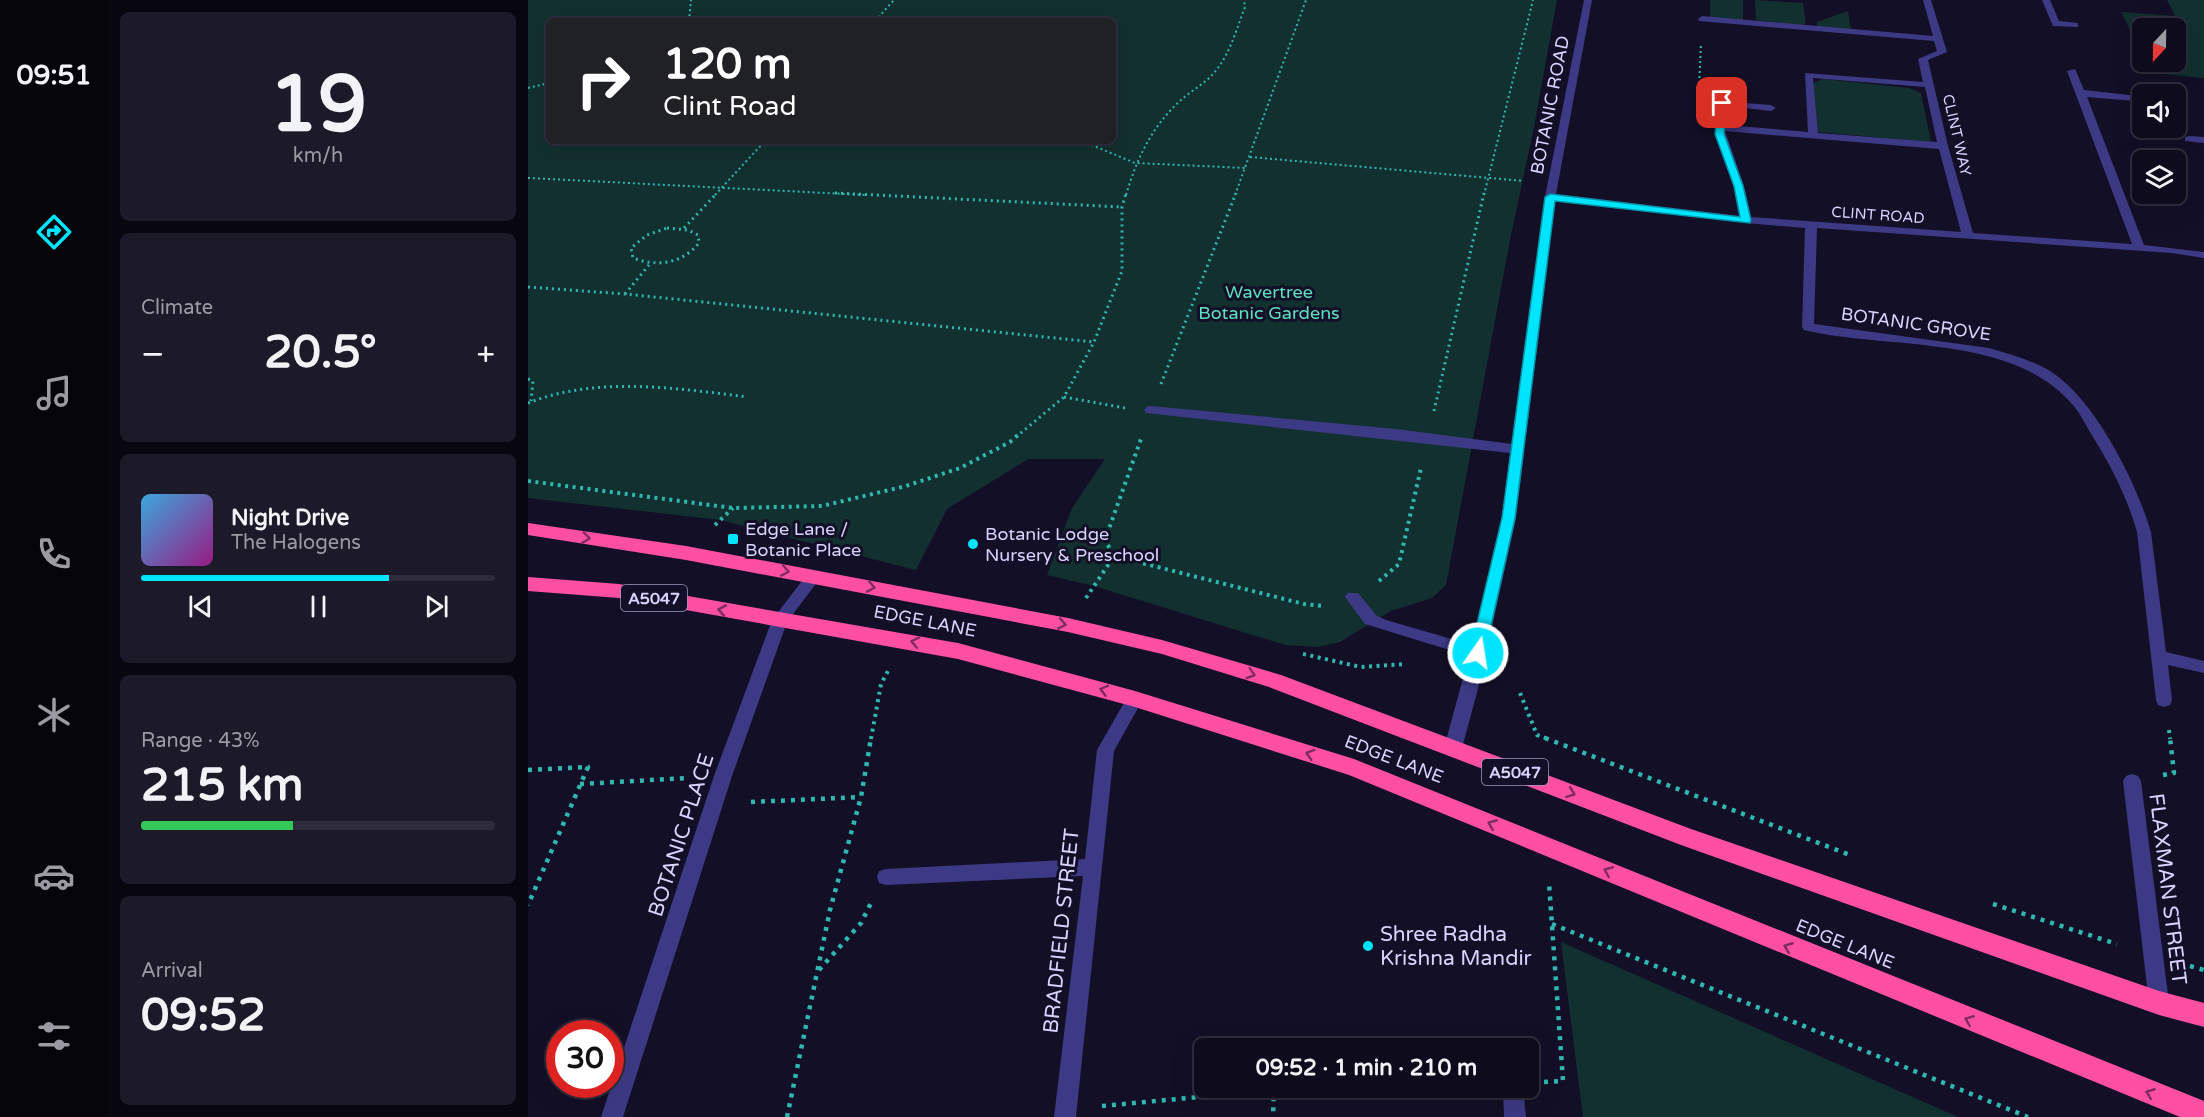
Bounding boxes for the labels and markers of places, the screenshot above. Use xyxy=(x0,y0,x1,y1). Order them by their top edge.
pin xyxy=(1696,77,1747,128)
place label: Edge Lane / Botanic Place xyxy=(745,518,861,561)
place label: Botanic Lodge Nursery & Preschool xyxy=(985,523,1159,566)
marker: Edge Lane / Botanic Place xyxy=(726,532,740,546)
marker: Botanic Lodge Nursery & Preschool xyxy=(966,537,980,551)
place label: Shree Radha Krishna Mandir xyxy=(1380,922,1532,971)
marker: Shree Radha Krishna Mandir xyxy=(1361,939,1375,953)

